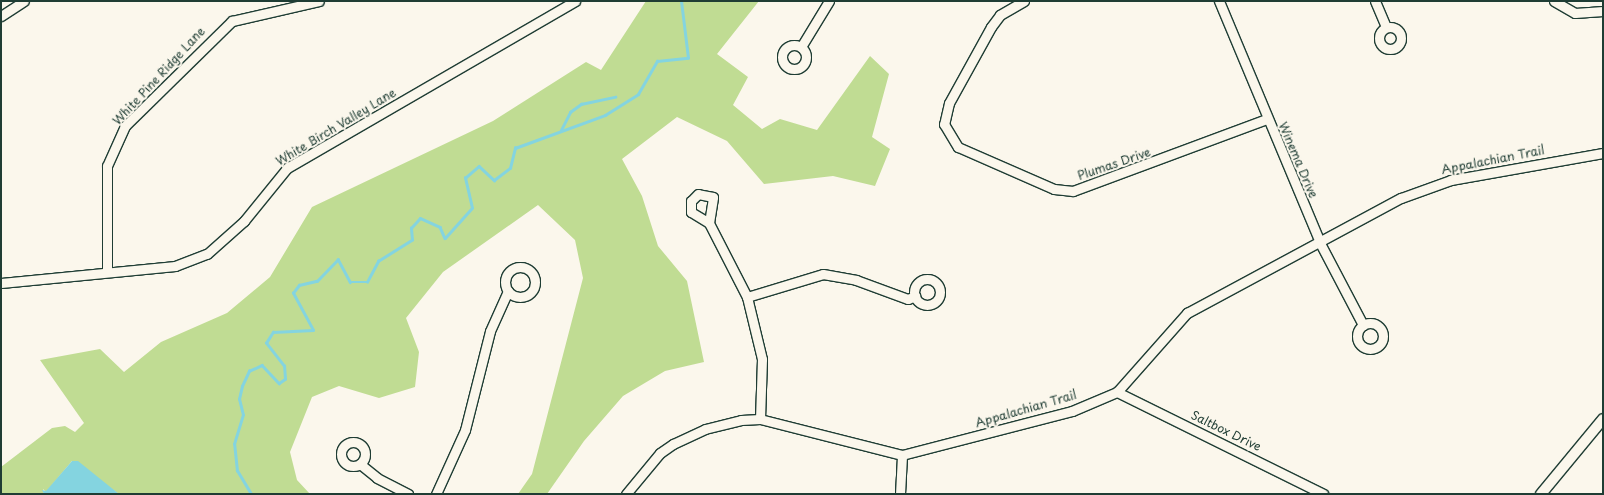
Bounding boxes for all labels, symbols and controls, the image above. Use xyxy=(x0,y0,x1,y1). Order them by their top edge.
street label: White Pine Ridge Lane xyxy=(110,24,208,128)
street label: White Birch Valley Lane xyxy=(273,85,399,169)
street label: Winema Drive xyxy=(1275,119,1321,201)
street label: Appalachian Trail xyxy=(1440,143,1546,177)
street label: Plumas Drive xyxy=(1076,145,1152,183)
street label: Appalachian Trail xyxy=(974,388,1078,430)
street label: Saltbox Drive xyxy=(1188,408,1264,454)

